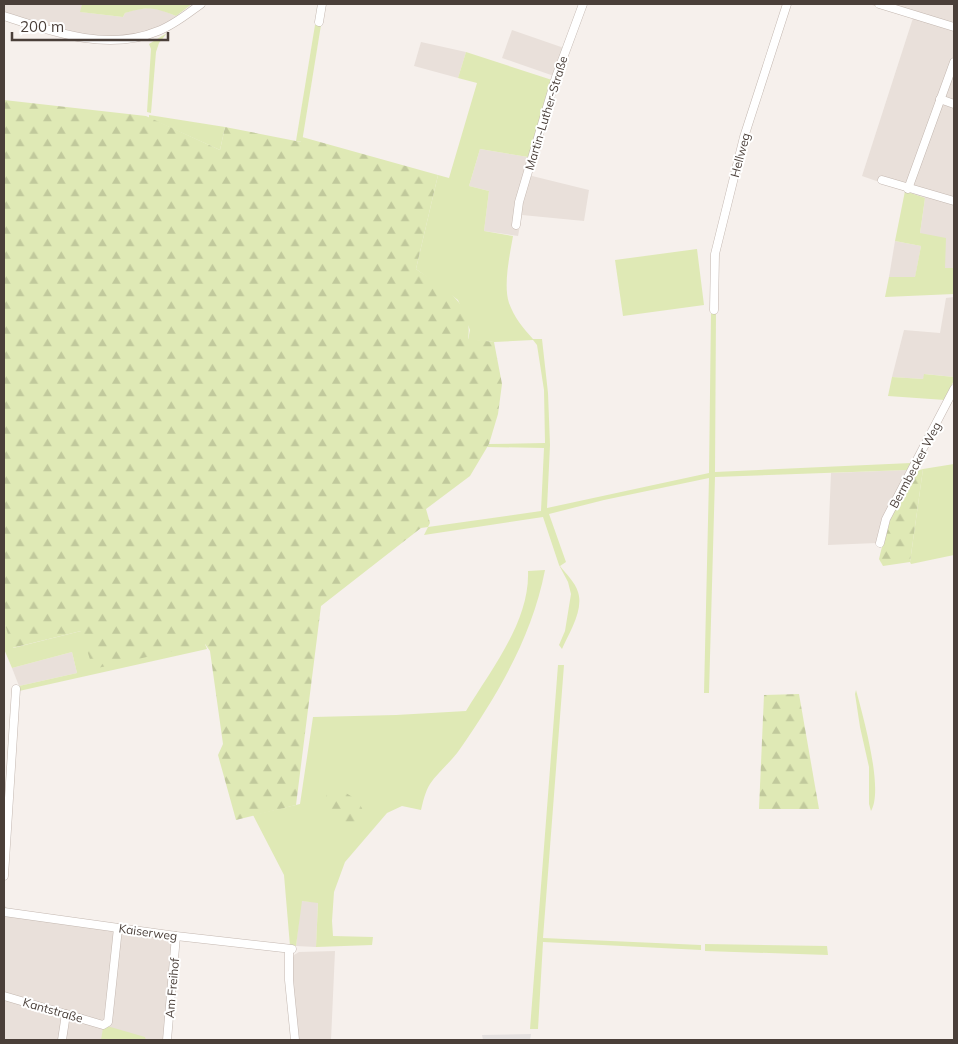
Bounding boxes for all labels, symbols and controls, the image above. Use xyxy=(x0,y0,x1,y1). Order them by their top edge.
scale bar xyxy=(12,10,169,42)
text: 200 m xyxy=(20,17,64,36)
street label: Martin-Luther-Straße xyxy=(521,54,571,172)
street label: Hellweg xyxy=(727,131,753,179)
street label: Bermbecker Weg xyxy=(886,419,944,511)
street label: Kaiserweg xyxy=(118,920,178,944)
street label: Am Freihof xyxy=(162,956,182,1019)
street label: Kantstraße xyxy=(21,994,85,1026)

